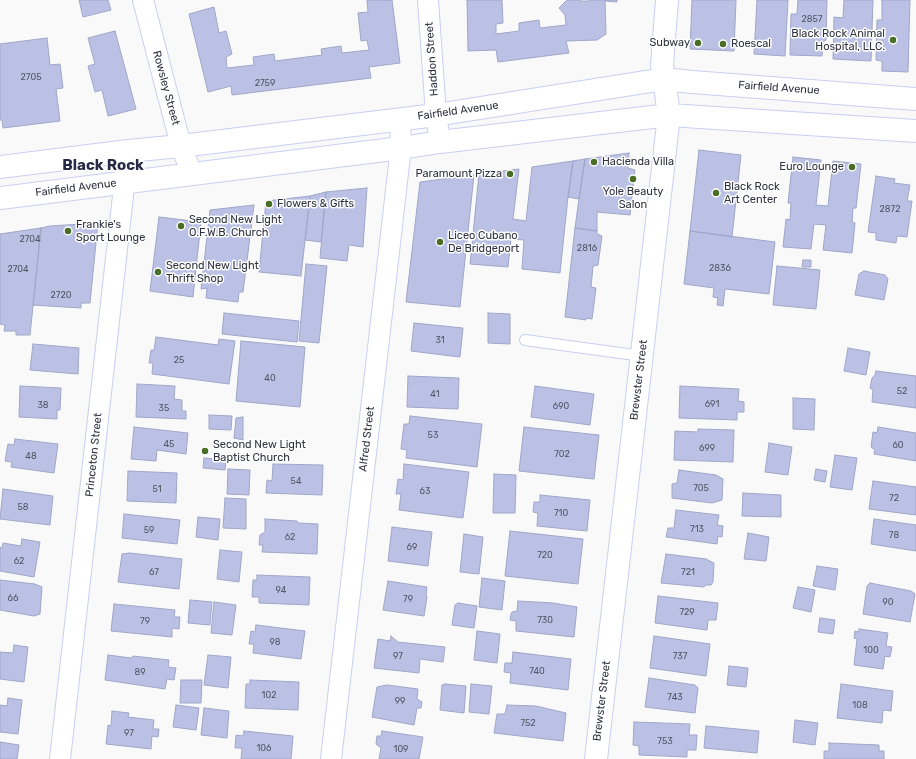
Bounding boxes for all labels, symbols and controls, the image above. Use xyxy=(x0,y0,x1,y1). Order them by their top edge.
house number: 2857 xyxy=(802,14,822,24)
street label: Haddon Street xyxy=(423,21,441,97)
place label: Black Rock Animal Hospital, LLC. xyxy=(791,27,885,53)
marker: Black Rock Animal Hospital, LLC. xyxy=(888,35,898,45)
place label: Subway xyxy=(649,36,690,50)
place label: Roescal xyxy=(731,37,771,51)
marker: Subway xyxy=(693,38,703,48)
marker: Roescal xyxy=(718,39,728,49)
street label: Rowsley Street xyxy=(150,49,182,127)
house number: 2705 xyxy=(21,72,41,82)
house number: 2759 xyxy=(255,78,275,88)
street label: Fairfield Avenue xyxy=(738,79,820,97)
street label: Fairfield Avenue xyxy=(417,99,499,123)
place label: Hacienda Villa xyxy=(602,155,674,169)
district label: Black Rock xyxy=(62,157,144,175)
marker: Hacienda Villa xyxy=(589,157,599,167)
place label: Euro Lounge xyxy=(779,160,844,174)
marker: Euro Lounge xyxy=(847,162,857,172)
place label: Paramount Pizza xyxy=(416,167,502,181)
marker: Paramount Pizza xyxy=(505,169,515,179)
marker: Yole Beauty Salon xyxy=(628,174,638,184)
street label: Fairfield Avenue xyxy=(35,176,117,200)
place label: Black Rock Art Center xyxy=(724,180,780,206)
place label: Yole Beauty Salon xyxy=(603,185,663,211)
marker: Black Rock Art Center xyxy=(711,188,721,198)
place label: Flowers & Gifts xyxy=(277,197,354,211)
marker: Flowers & Gifts xyxy=(264,199,274,209)
house number: 2872 xyxy=(880,204,900,214)
place label: Second New Light O.F.W.B. Church xyxy=(189,213,282,239)
place label: Frankie's Sport Lounge xyxy=(76,218,145,244)
marker: Second New Light O.F.W.B. Church xyxy=(176,221,186,231)
marker: Frankie's Sport Lounge xyxy=(63,226,73,236)
place label: Liceo Cubano De Bridgeport xyxy=(448,229,519,255)
house number: 2704 xyxy=(19,234,41,244)
marker: Liceo Cubano De Bridgeport xyxy=(435,237,445,247)
house number: 2816 xyxy=(577,243,597,253)
place label: Second New Light Thrift Shop xyxy=(166,259,259,285)
house number: 2836 xyxy=(709,263,731,273)
house number: 2704 xyxy=(7,264,29,274)
marker: Second New Light Thrift Shop xyxy=(153,267,163,277)
house number: 2720 xyxy=(51,290,71,300)
house number: 31 xyxy=(435,335,445,345)
street label: Brewster Street xyxy=(628,339,650,421)
house number: 25 xyxy=(174,355,184,365)
house number: 40 xyxy=(264,373,276,383)
house number: 52 xyxy=(897,386,907,396)
house number: 41 xyxy=(430,389,440,399)
house number: 691 xyxy=(705,399,719,409)
house number: 38 xyxy=(37,400,49,410)
house number: 690 xyxy=(553,401,569,411)
house number: 35 xyxy=(159,403,169,413)
street label: Alfred Street xyxy=(356,406,378,472)
street label: Princeton Street xyxy=(83,412,105,498)
house number: 53 xyxy=(428,430,438,440)
place label: Second New Light Baptist Church xyxy=(213,438,306,464)
house number: 45 xyxy=(164,439,174,449)
house number: 60 xyxy=(892,440,904,450)
house number: 699 xyxy=(699,443,715,453)
marker: Second New Light Baptist Church xyxy=(200,446,210,456)
house number: 702 xyxy=(554,449,570,459)
house number: 48 xyxy=(25,451,37,461)
house number: 54 xyxy=(291,476,301,486)
house number: 705 xyxy=(693,483,709,493)
house number: 51 xyxy=(152,484,162,494)
house number: 63 xyxy=(420,486,430,496)
house number: 72 xyxy=(889,493,899,503)
house number: 58 xyxy=(17,502,29,512)
house number: 710 xyxy=(554,508,568,518)
house number: 713 xyxy=(690,524,704,534)
house number: 59 xyxy=(144,525,154,535)
house number: 78 xyxy=(889,530,899,540)
house number: 62 xyxy=(285,532,295,542)
house number: 69 xyxy=(407,542,417,552)
house number: 720 xyxy=(537,550,553,560)
house number: 62 xyxy=(14,556,24,566)
house number: 67 xyxy=(149,567,159,577)
house number: 721 xyxy=(681,567,695,577)
house number: 94 xyxy=(276,585,286,595)
house number: 66 xyxy=(8,593,18,603)
house number: 79 xyxy=(403,594,413,604)
house number: 90 xyxy=(882,597,894,607)
house number: 729 xyxy=(679,607,695,617)
house number: 730 xyxy=(537,615,553,625)
house number: 79 xyxy=(140,616,150,626)
house number: 98 xyxy=(269,637,281,647)
house number: 100 xyxy=(863,645,879,655)
house number: 97 xyxy=(393,651,403,661)
house number: 737 xyxy=(673,651,687,661)
street label: Brewster Street xyxy=(591,660,613,742)
house number: 740 xyxy=(529,666,545,676)
house number: 89 xyxy=(134,667,146,677)
house number: 102 xyxy=(262,690,276,700)
house number: 743 xyxy=(667,692,683,702)
house number: 99 xyxy=(395,696,405,706)
house number: 108 xyxy=(852,700,868,710)
house number: 752 xyxy=(520,718,536,728)
house number: 97 xyxy=(124,728,134,738)
house number: 753 xyxy=(657,736,673,746)
house number: 106 xyxy=(257,743,271,753)
house number: 109 xyxy=(394,744,408,754)

